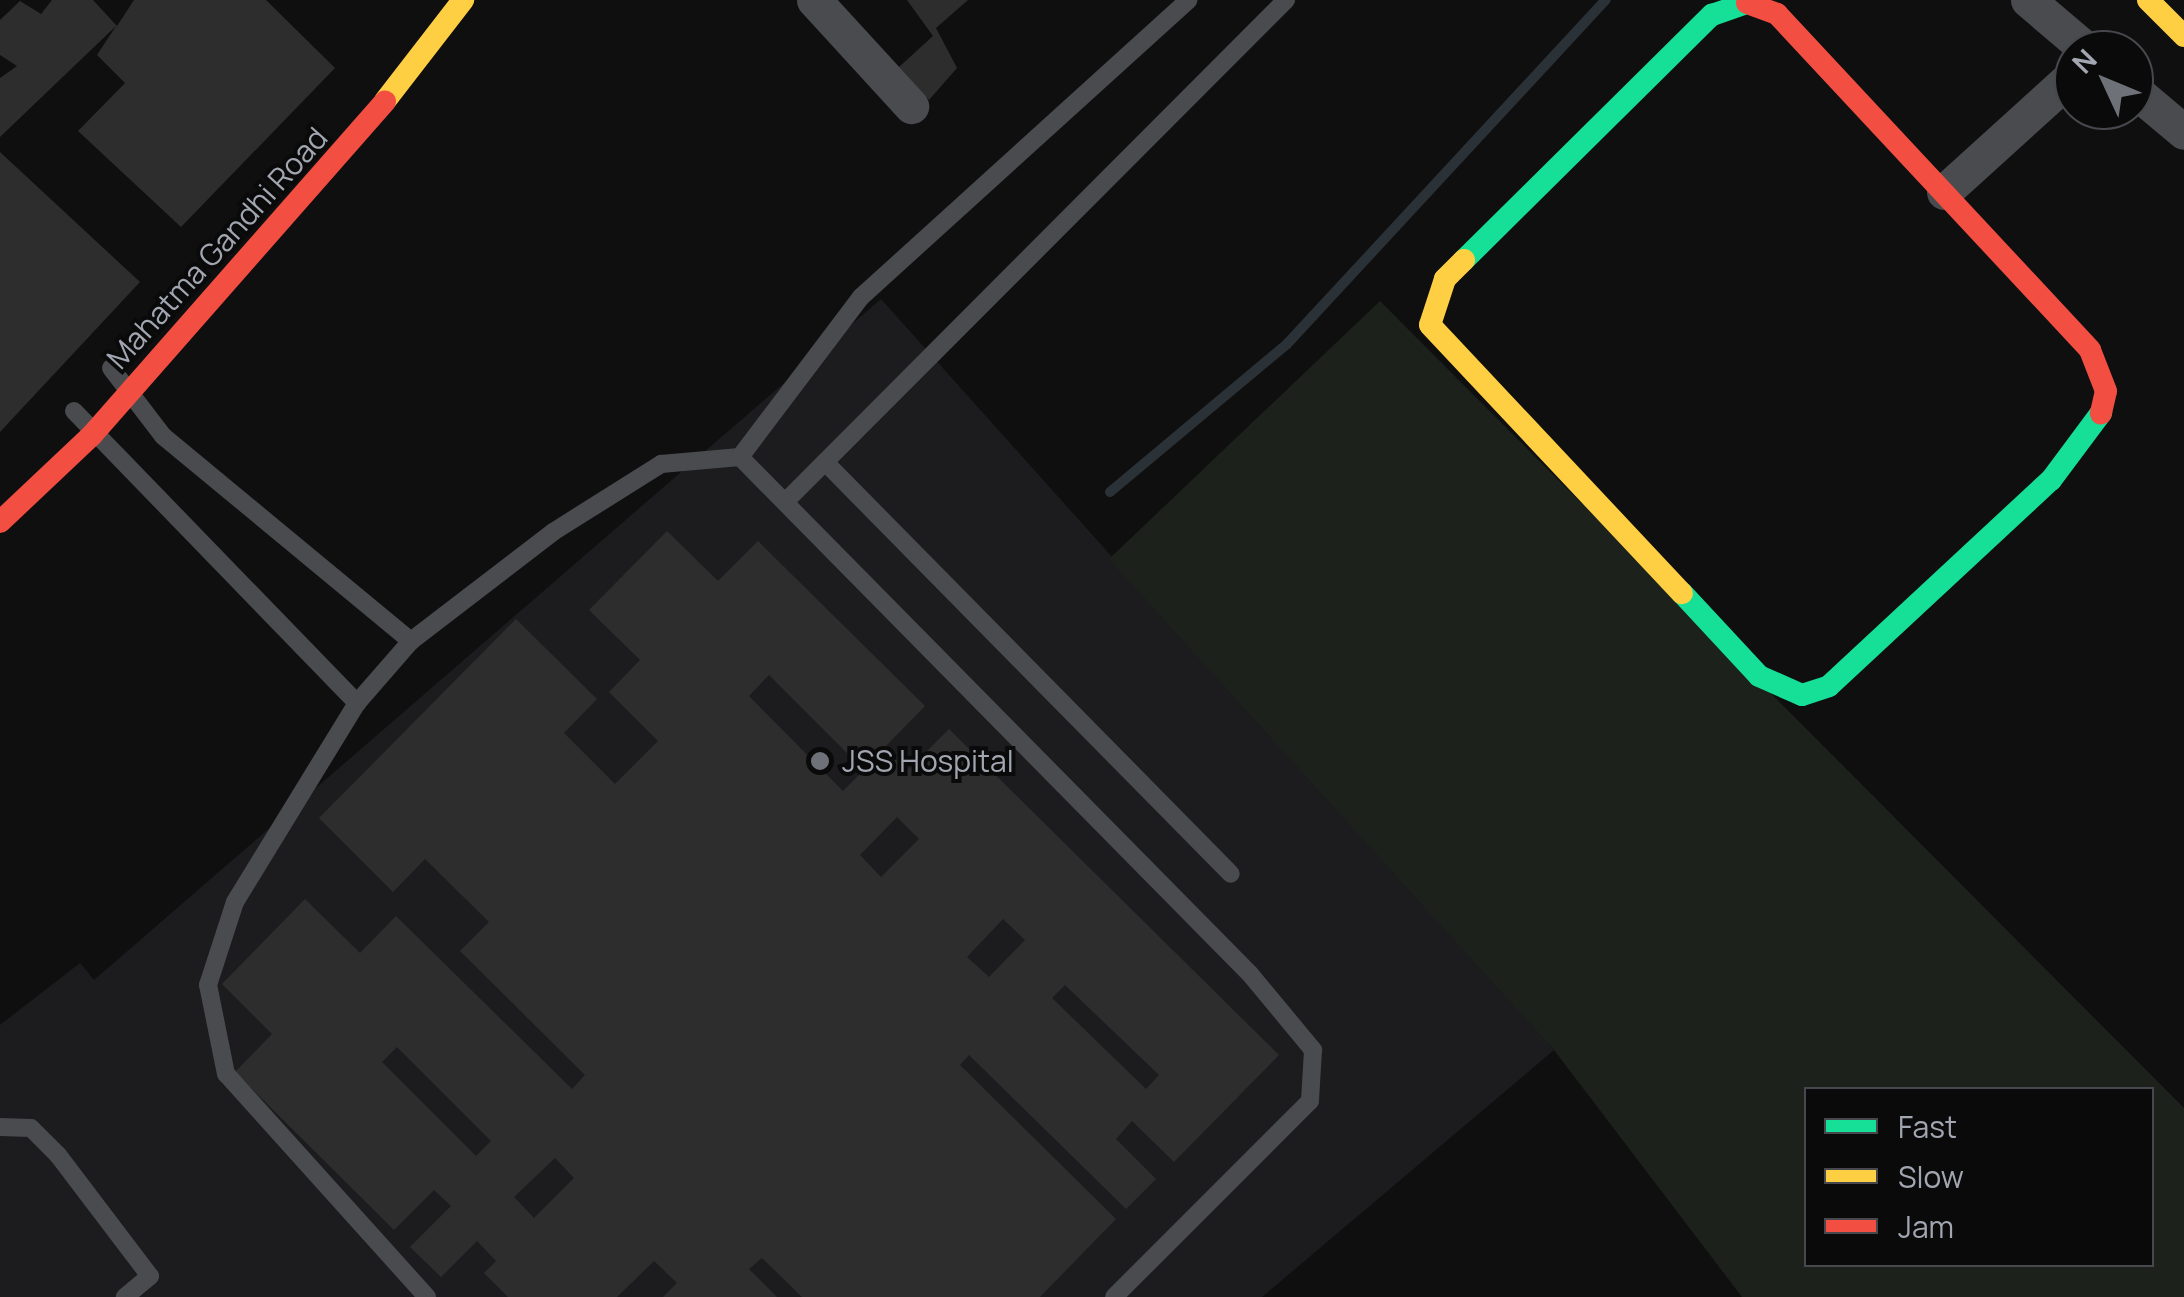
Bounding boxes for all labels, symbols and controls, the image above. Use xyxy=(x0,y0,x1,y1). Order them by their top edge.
north arrow xyxy=(2054,30,2154,130)
text: N xyxy=(2063,40,2105,81)
street label: Mahatma Gandhi Road xyxy=(99,120,335,376)
place label: JSS Hospital xyxy=(842,743,1014,779)
marker: JSS Hospital xyxy=(807,748,833,774)
legend xyxy=(1804,1087,2154,1267)
text: Fast xyxy=(1898,1106,1957,1147)
text: Slow xyxy=(1898,1156,1964,1197)
text: Jam xyxy=(1898,1206,1954,1247)

